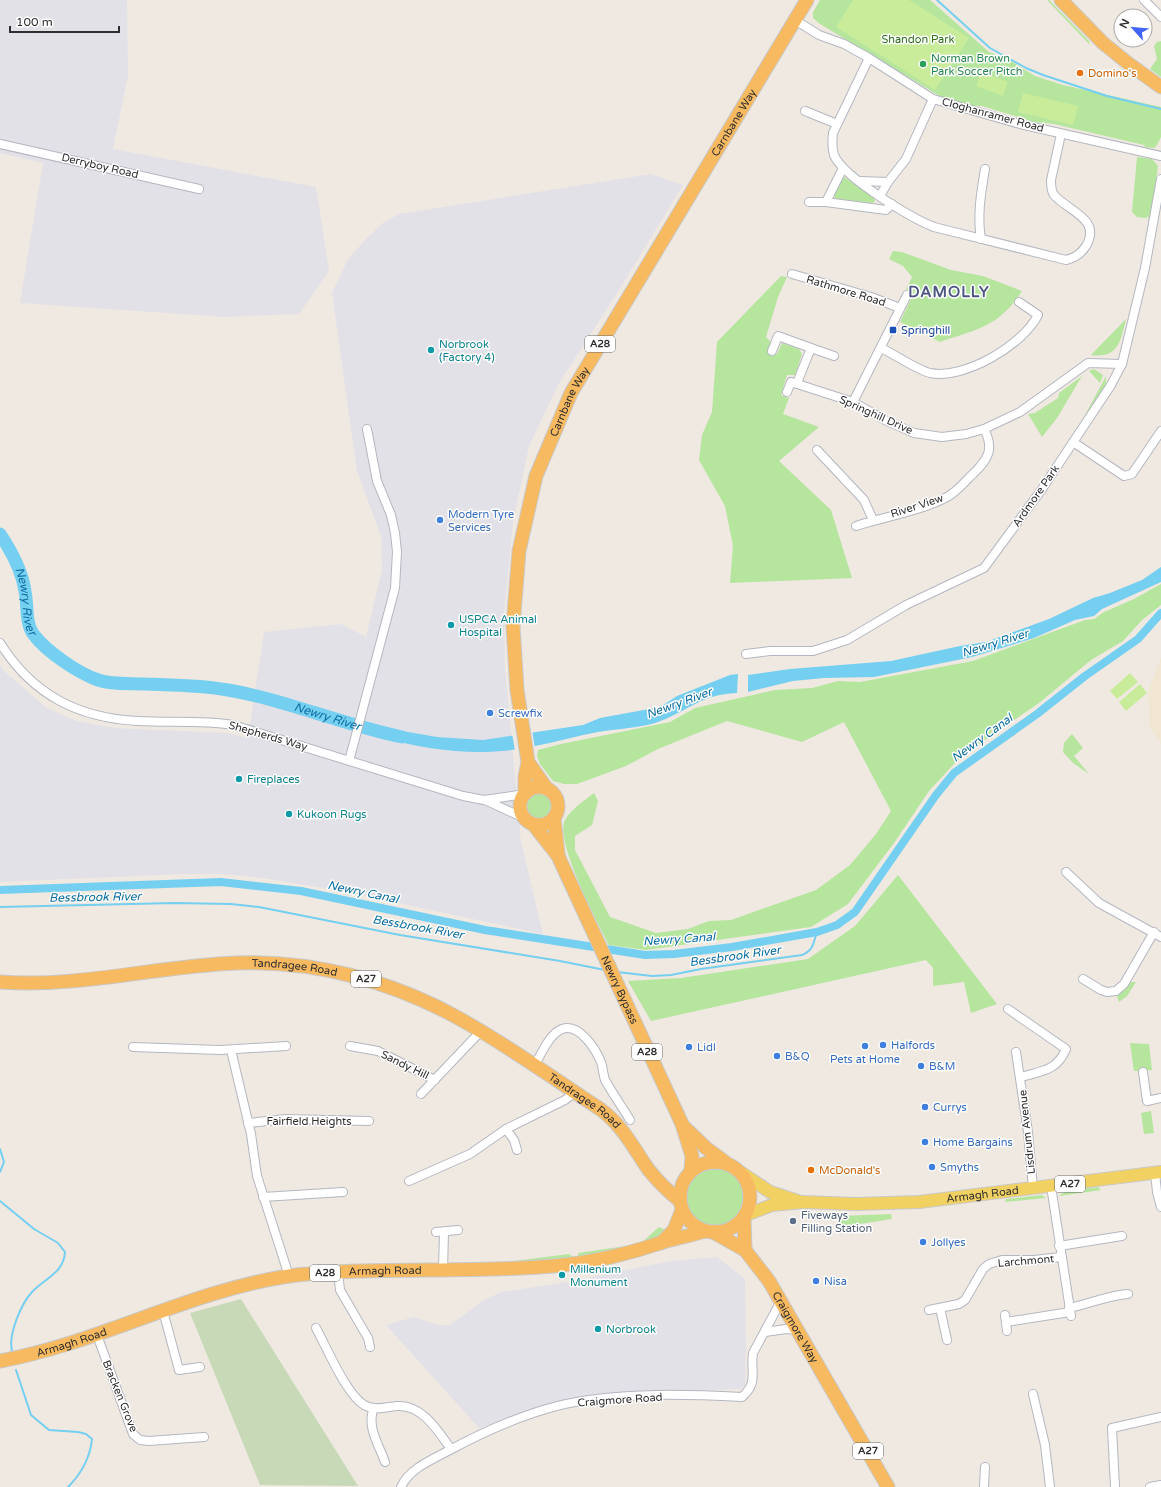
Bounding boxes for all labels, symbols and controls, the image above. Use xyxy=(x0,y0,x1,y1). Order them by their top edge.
scale bar xyxy=(10,8,119,34)
north arrow xyxy=(1113,8,1153,48)
text: 100 m xyxy=(16,15,53,29)
text: N xyxy=(1117,17,1132,31)
park label: Shandon Park xyxy=(882,33,954,46)
place label: Norman Brown Park Soccer Pitch xyxy=(931,52,1023,78)
marker: Norman Brown Park Soccer Pitch xyxy=(918,59,928,69)
place label: Domino's xyxy=(1088,67,1137,80)
marker: Domino's xyxy=(1075,68,1085,78)
street label: Carnbane Way xyxy=(708,86,759,159)
street label: Cloghanramer Road xyxy=(941,95,1045,135)
street label: Derryboy Road xyxy=(60,151,140,181)
street label: Rathmore Road xyxy=(805,273,887,309)
district label: DAMOLLY xyxy=(908,283,990,301)
place label: Springhill xyxy=(901,324,950,337)
marker: Springhill xyxy=(888,325,898,335)
road number: A28 xyxy=(585,336,615,352)
place label: Norbrook (Factory 4) xyxy=(439,338,495,364)
marker: Norbrook (Factory 4) xyxy=(426,345,436,355)
street label: Carnbane Way xyxy=(547,364,592,439)
street label: Springhill Drive xyxy=(837,393,915,437)
street label: Ardmore Park xyxy=(1010,463,1062,529)
street label: River View xyxy=(889,491,945,521)
place label: Modern Tyre Services xyxy=(448,508,514,534)
marker: Modern Tyre Services xyxy=(435,515,445,525)
water label: Newry River xyxy=(12,565,40,639)
place label: USPCA Animal Hospital xyxy=(459,613,537,639)
marker: USPCA Animal Hospital xyxy=(446,620,456,630)
water label: Newry River xyxy=(960,626,1031,660)
water label: Newry River xyxy=(644,684,715,721)
water label: Newry River xyxy=(292,700,364,734)
place label: Screwfix xyxy=(498,707,543,720)
marker: Screwfix xyxy=(485,708,495,718)
water label: Newry Canal xyxy=(949,710,1017,765)
street label: Shepherds Way xyxy=(227,719,309,753)
place label: Fireplaces xyxy=(247,773,300,786)
marker: Fireplaces xyxy=(234,774,244,784)
place label: Kukoon Rugs xyxy=(297,808,367,821)
marker: Kukoon Rugs xyxy=(284,809,294,819)
water label: Newry Canal xyxy=(326,878,402,907)
water label: Bessbrook River xyxy=(49,889,143,905)
water label: Bessbrook River xyxy=(371,912,466,942)
water label: Newry Canal xyxy=(643,929,717,948)
water label: Bessbrook River xyxy=(688,942,783,969)
street label: Newry Bypass xyxy=(599,954,641,1026)
street label: Tandragee Road xyxy=(252,956,339,979)
road number: A27 xyxy=(351,971,381,987)
place label: Halfords xyxy=(891,1039,935,1052)
marker: Halfords xyxy=(878,1040,888,1050)
place label: Lidl xyxy=(697,1041,716,1054)
marker: Pets at Home xyxy=(860,1041,870,1051)
marker: Lidl xyxy=(684,1042,694,1052)
road number: A28 xyxy=(632,1044,662,1060)
street label: Sandy Hill xyxy=(379,1048,431,1082)
place label: B&Q xyxy=(785,1050,810,1063)
marker: B&Q xyxy=(772,1051,782,1061)
place label: Pets at Home xyxy=(830,1053,900,1066)
place label: B&M xyxy=(929,1060,955,1073)
marker: B&M xyxy=(916,1061,926,1071)
street label: Tandragee Road xyxy=(546,1070,624,1131)
street label: Lisdrum Avenue xyxy=(1016,1089,1038,1175)
place label: Currys xyxy=(933,1101,967,1114)
marker: Currys xyxy=(920,1102,930,1112)
street label: Fairfield Heights xyxy=(267,1115,351,1128)
place label: Home Bargains xyxy=(933,1136,1013,1149)
marker: Home Bargains xyxy=(920,1137,930,1147)
place label: Smyths xyxy=(940,1161,979,1174)
marker: Smyths xyxy=(927,1162,937,1172)
place label: McDonald's xyxy=(819,1164,880,1177)
marker: McDonald's xyxy=(806,1165,816,1175)
road number: A27 xyxy=(1055,1176,1085,1192)
street label: Armagh Road xyxy=(945,1183,1019,1205)
place label: Fiveways Filling Station xyxy=(801,1209,872,1235)
marker: Fiveways Filling Station xyxy=(788,1216,798,1226)
place label: Jollyes xyxy=(931,1236,966,1249)
marker: Jollyes xyxy=(918,1237,928,1247)
street label: Larchmont xyxy=(997,1252,1055,1270)
street label: Armagh Road xyxy=(348,1263,422,1278)
place label: Millenium Monument xyxy=(570,1263,628,1289)
road number: A28 xyxy=(310,1265,340,1281)
marker: Millenium Monument xyxy=(557,1270,567,1280)
place label: Nisa xyxy=(824,1275,847,1288)
marker: Nisa xyxy=(811,1276,821,1286)
street label: Craigmore Way xyxy=(770,1289,821,1365)
place label: Norbrook xyxy=(606,1323,656,1336)
marker: Norbrook xyxy=(593,1324,603,1334)
street label: Armagh Road xyxy=(35,1325,108,1359)
street label: Bracken Grove xyxy=(100,1358,140,1434)
street label: Craigmore Road xyxy=(577,1391,663,1409)
road number: A27 xyxy=(853,1443,883,1459)

